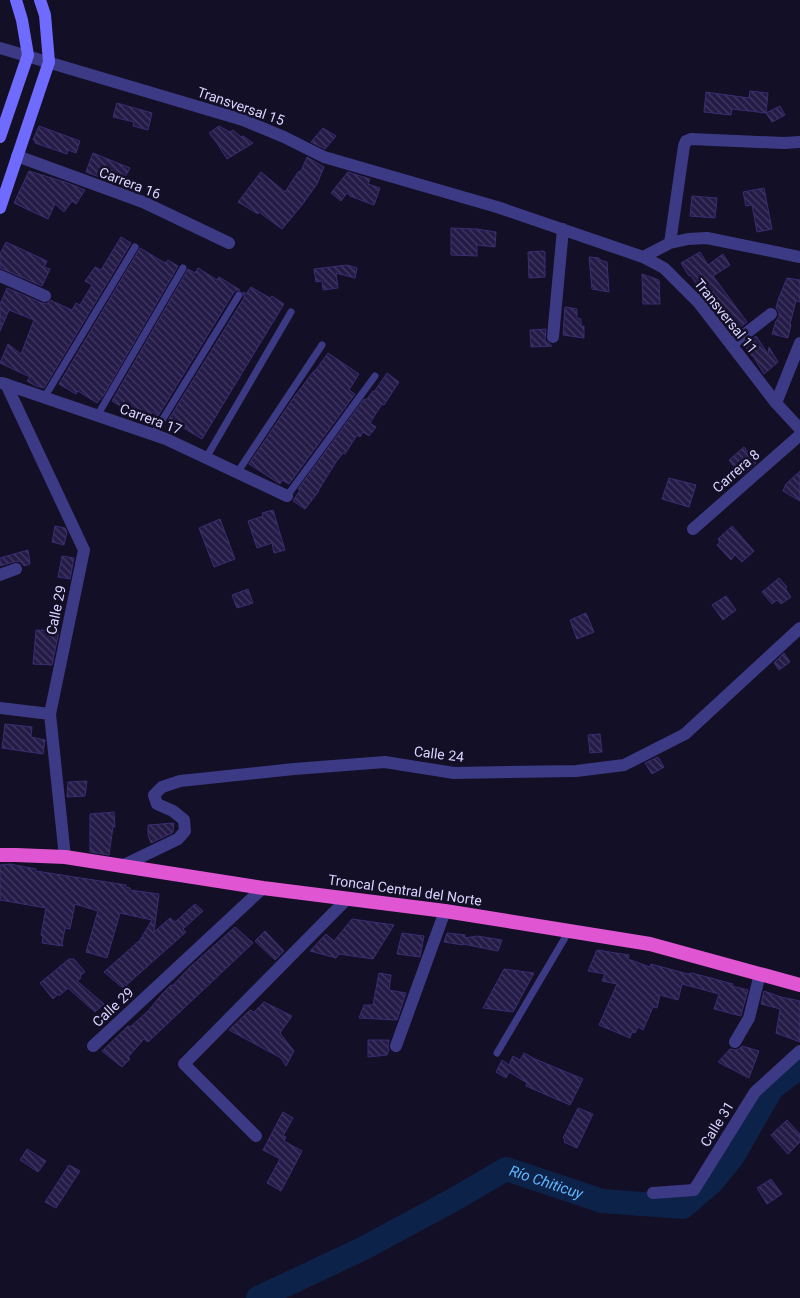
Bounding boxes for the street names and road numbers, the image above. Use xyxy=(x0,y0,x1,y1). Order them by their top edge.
street label: Transversal 15 xyxy=(195,84,287,128)
street label: Carrera 16 xyxy=(97,164,163,202)
street label: Transversal 11 xyxy=(691,276,761,356)
street label: Carrera 17 xyxy=(118,400,184,438)
street label: Carrera 8 xyxy=(709,446,763,496)
street label: Calle 29 xyxy=(43,584,69,636)
street label: Calle 24 xyxy=(413,743,465,765)
street label: Troncal Central del Norte xyxy=(327,871,483,909)
street label: Calle 29 xyxy=(89,984,137,1030)
street label: Calle 31 xyxy=(697,1098,737,1150)

